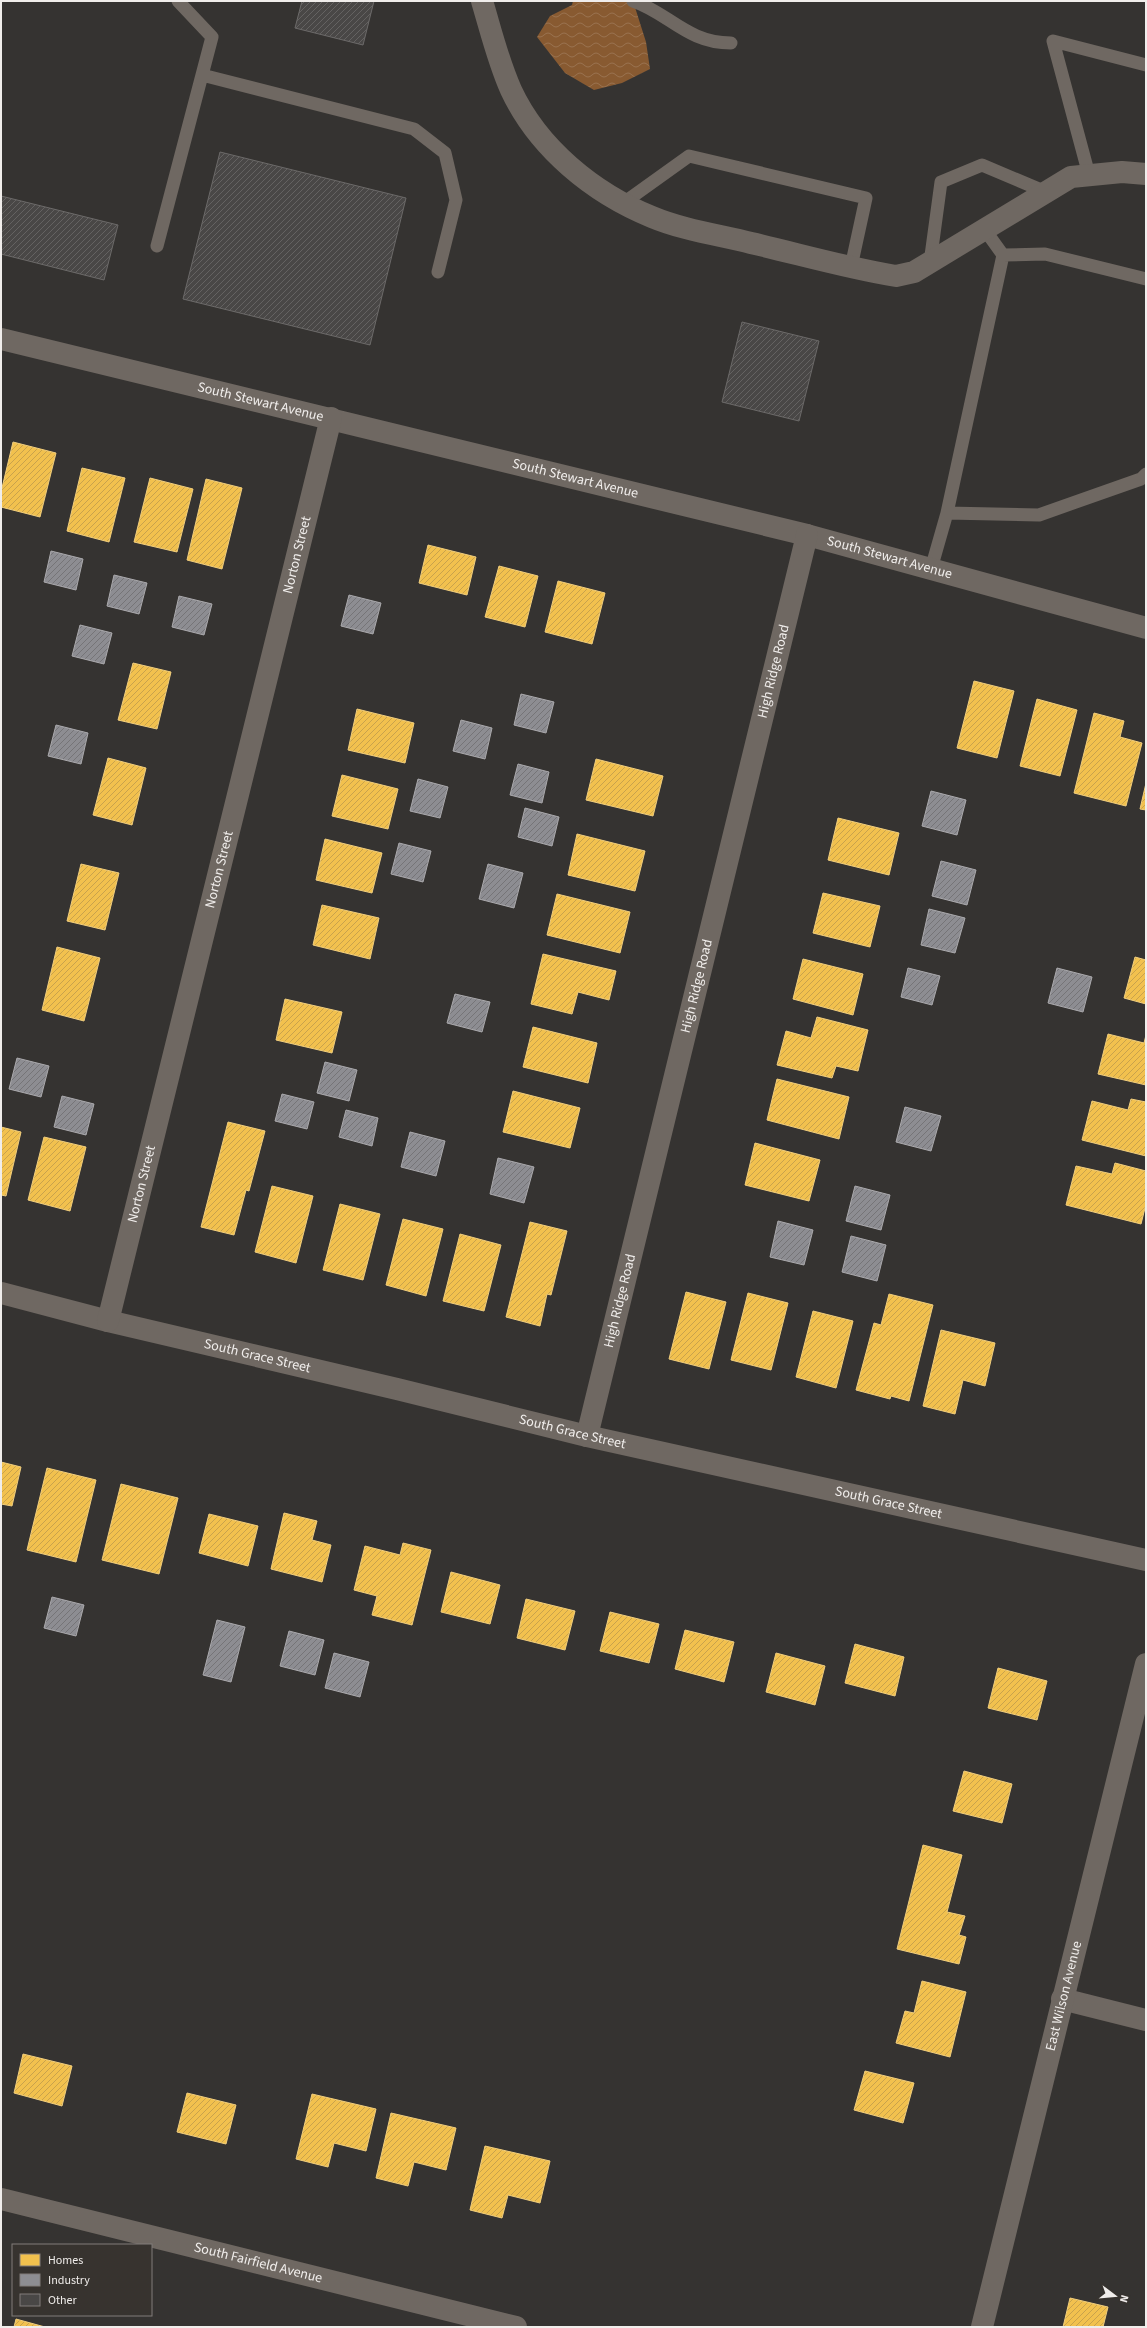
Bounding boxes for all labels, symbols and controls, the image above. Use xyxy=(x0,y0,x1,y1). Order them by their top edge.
street label: South Stewart Avenue xyxy=(195,377,326,427)
street label: South Stewart Avenue xyxy=(510,454,640,504)
street label: Norton Street xyxy=(278,514,316,596)
street label: South Stewart Avenue xyxy=(825,531,954,584)
street label: High Ridge Road xyxy=(753,622,795,720)
street label: Norton Street xyxy=(200,828,239,910)
street label: High Ridge Road xyxy=(676,937,718,1035)
street label: Norton Street xyxy=(123,1143,161,1225)
street label: High Ridge Road xyxy=(599,1252,641,1350)
street label: South Grace Street xyxy=(202,1334,313,1378)
street label: South Grace Street xyxy=(517,1410,628,1454)
street label: South Grace Street xyxy=(833,1481,944,1525)
street label: East Wilson Avenue xyxy=(1041,1939,1087,2053)
street label: South Fairfield Avenue xyxy=(192,2237,324,2289)
legend xyxy=(12,2244,152,2316)
text: Homes xyxy=(48,2252,83,2269)
text: Industry xyxy=(48,2272,90,2289)
north arrow xyxy=(1095,2276,1135,2316)
text: Other xyxy=(48,2292,78,2309)
text: N xyxy=(1116,2293,1132,2304)

